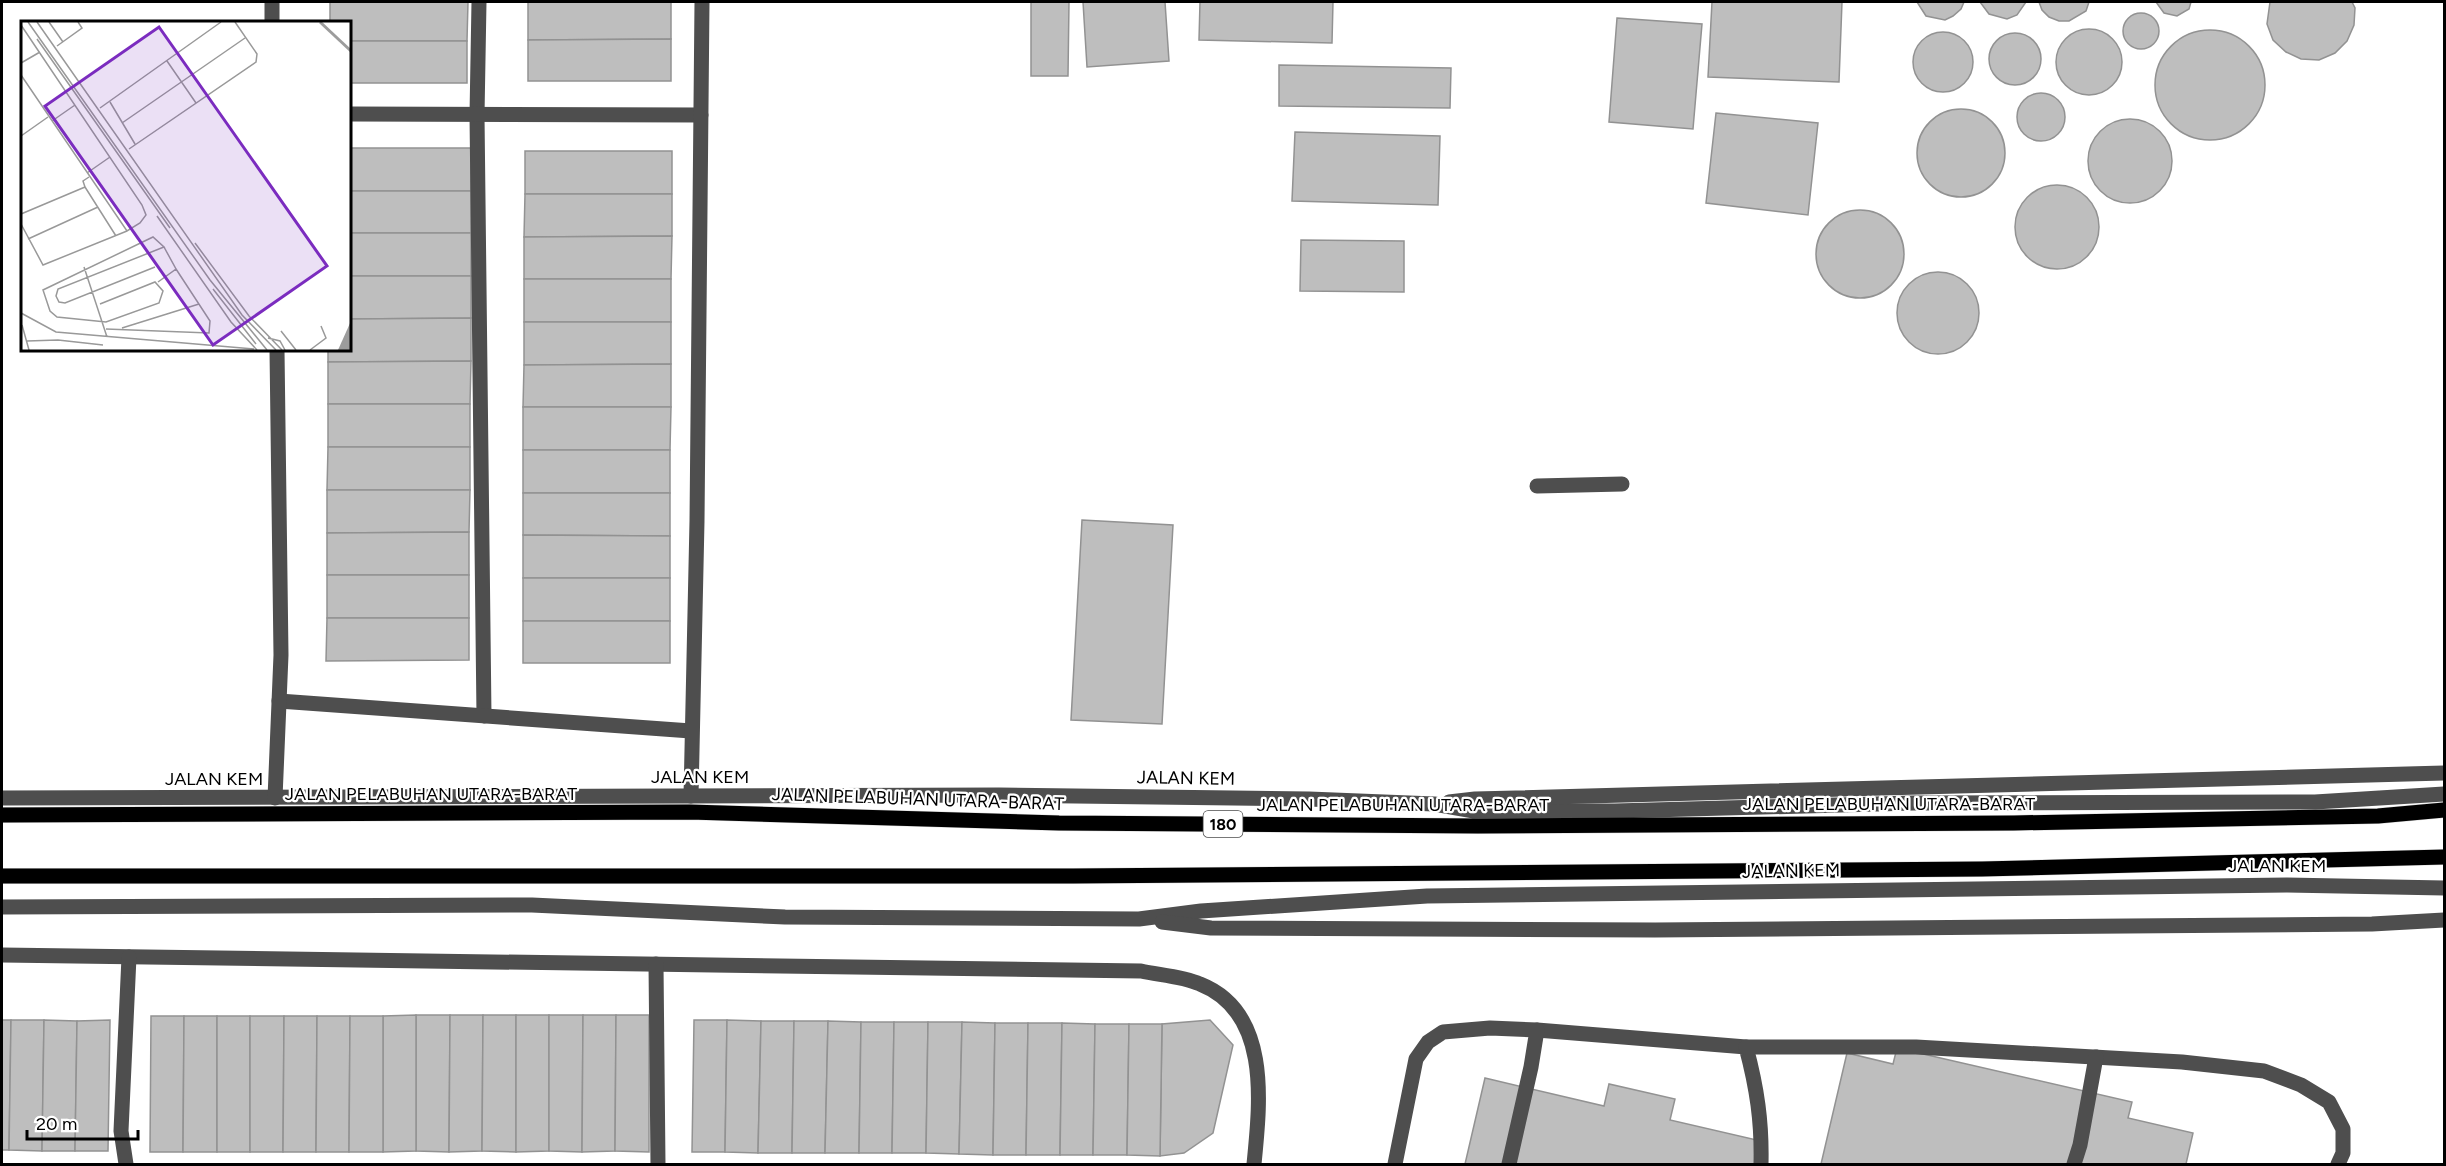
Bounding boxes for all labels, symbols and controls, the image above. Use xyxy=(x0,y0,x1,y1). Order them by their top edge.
inset map xyxy=(21,21,351,351)
street label: JALAN KEM xyxy=(651,766,749,788)
street label: JALAN KEM xyxy=(1137,766,1235,790)
street label: JALAN KEM xyxy=(165,768,263,790)
street label: JALAN PELABUHAN UTARA-BARAT xyxy=(285,783,577,805)
street label: JALAN PELABUHAN UTARA-BARAT xyxy=(771,783,1065,815)
street label: JALAN PELABUHAN UTARA-BARAT xyxy=(1743,793,2035,815)
street label: JALAN PELABUHAN UTARA-BARAT xyxy=(1257,794,1549,816)
road number: 180 xyxy=(1204,811,1242,837)
street label: JALAN KEM xyxy=(2228,855,2326,877)
street label: JALAN KEM xyxy=(1742,859,1840,883)
scale bar xyxy=(27,1103,138,1141)
text: 20 m xyxy=(36,1113,77,1135)

